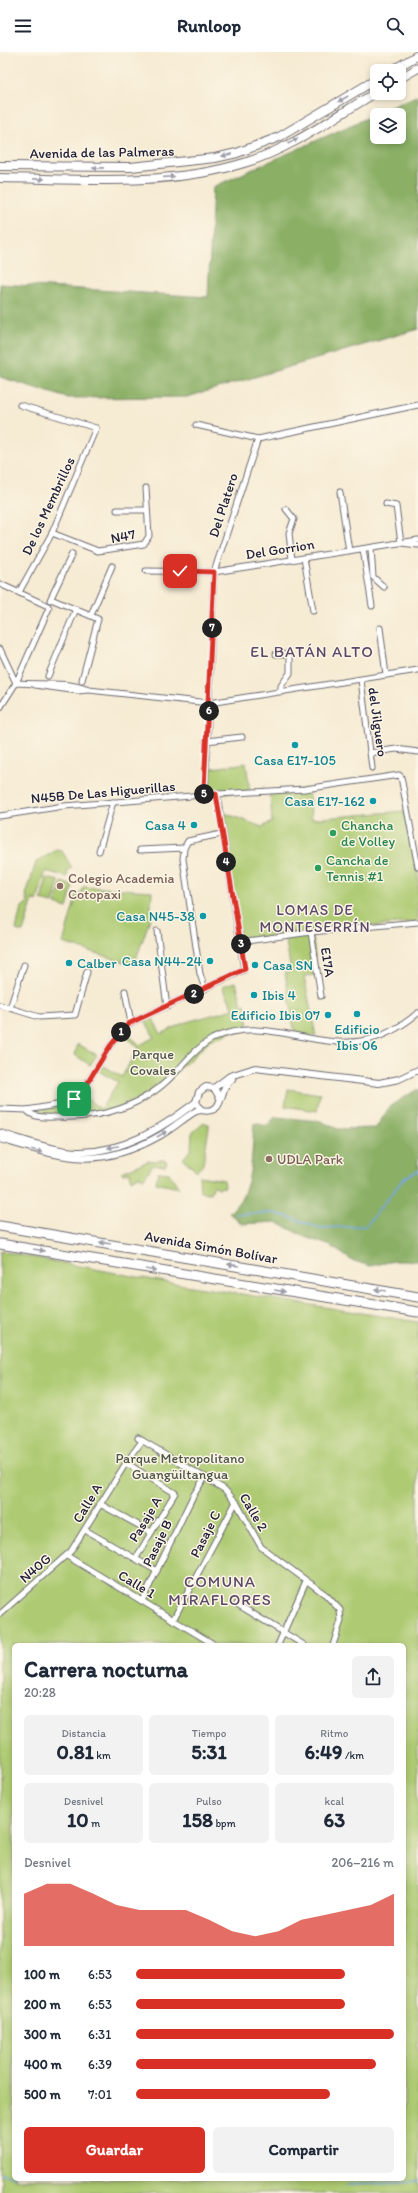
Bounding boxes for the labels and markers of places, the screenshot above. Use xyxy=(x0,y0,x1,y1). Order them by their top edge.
pin xyxy=(163,554,197,588)
pin: 7 xyxy=(202,618,222,638)
pin: 6 xyxy=(199,701,219,721)
marker: Casa E17-105 xyxy=(290,740,300,750)
place label: Casa E17-105 xyxy=(254,752,336,769)
pin: 5 xyxy=(194,784,214,804)
place label: Casa E17-162 xyxy=(284,793,366,810)
marker: Casa E17-162 xyxy=(368,796,378,806)
place label: Casa 4 xyxy=(145,817,187,834)
place label: Chancha de Volley xyxy=(341,817,396,850)
marker: Casa 4 xyxy=(189,820,199,830)
marker: Chancha de Volley xyxy=(328,828,338,838)
pin: 4 xyxy=(216,852,236,872)
place label: Cancha de Tennis #1 xyxy=(326,852,389,885)
marker: Cancha de Tennis #1 xyxy=(313,863,323,873)
place label: Colegio Academia Cotopaxi xyxy=(68,870,175,903)
marker: Colegio Academia Cotopaxi xyxy=(55,881,65,891)
place label: Casa N45-38 xyxy=(116,908,195,925)
marker: Casa N45-38 xyxy=(198,911,208,921)
pin: 3 xyxy=(231,934,251,954)
place label: Casa N44-24 xyxy=(122,953,203,970)
place label: Calber xyxy=(77,955,117,972)
marker: Casa N44-24 xyxy=(205,956,215,966)
place label: Casa SN xyxy=(263,957,313,974)
marker: Calber xyxy=(64,958,74,968)
marker: Casa SN xyxy=(250,960,260,970)
pin: 2 xyxy=(184,984,204,1004)
place label: Ibis 4 xyxy=(262,987,296,1004)
marker: Ibis 4 xyxy=(249,990,259,1000)
place label: Edificio Ibis 07 xyxy=(231,1007,320,1024)
marker: Edificio Ibis 06 xyxy=(352,1009,362,1019)
marker: Edificio Ibis 07 xyxy=(323,1010,333,1020)
place label: Edificio Ibis 06 xyxy=(335,1021,380,1054)
pin: 1 xyxy=(111,1022,131,1042)
pin xyxy=(57,1082,91,1116)
place label: UDLA Park xyxy=(277,1151,343,1168)
marker: UDLA Park xyxy=(264,1154,274,1164)

